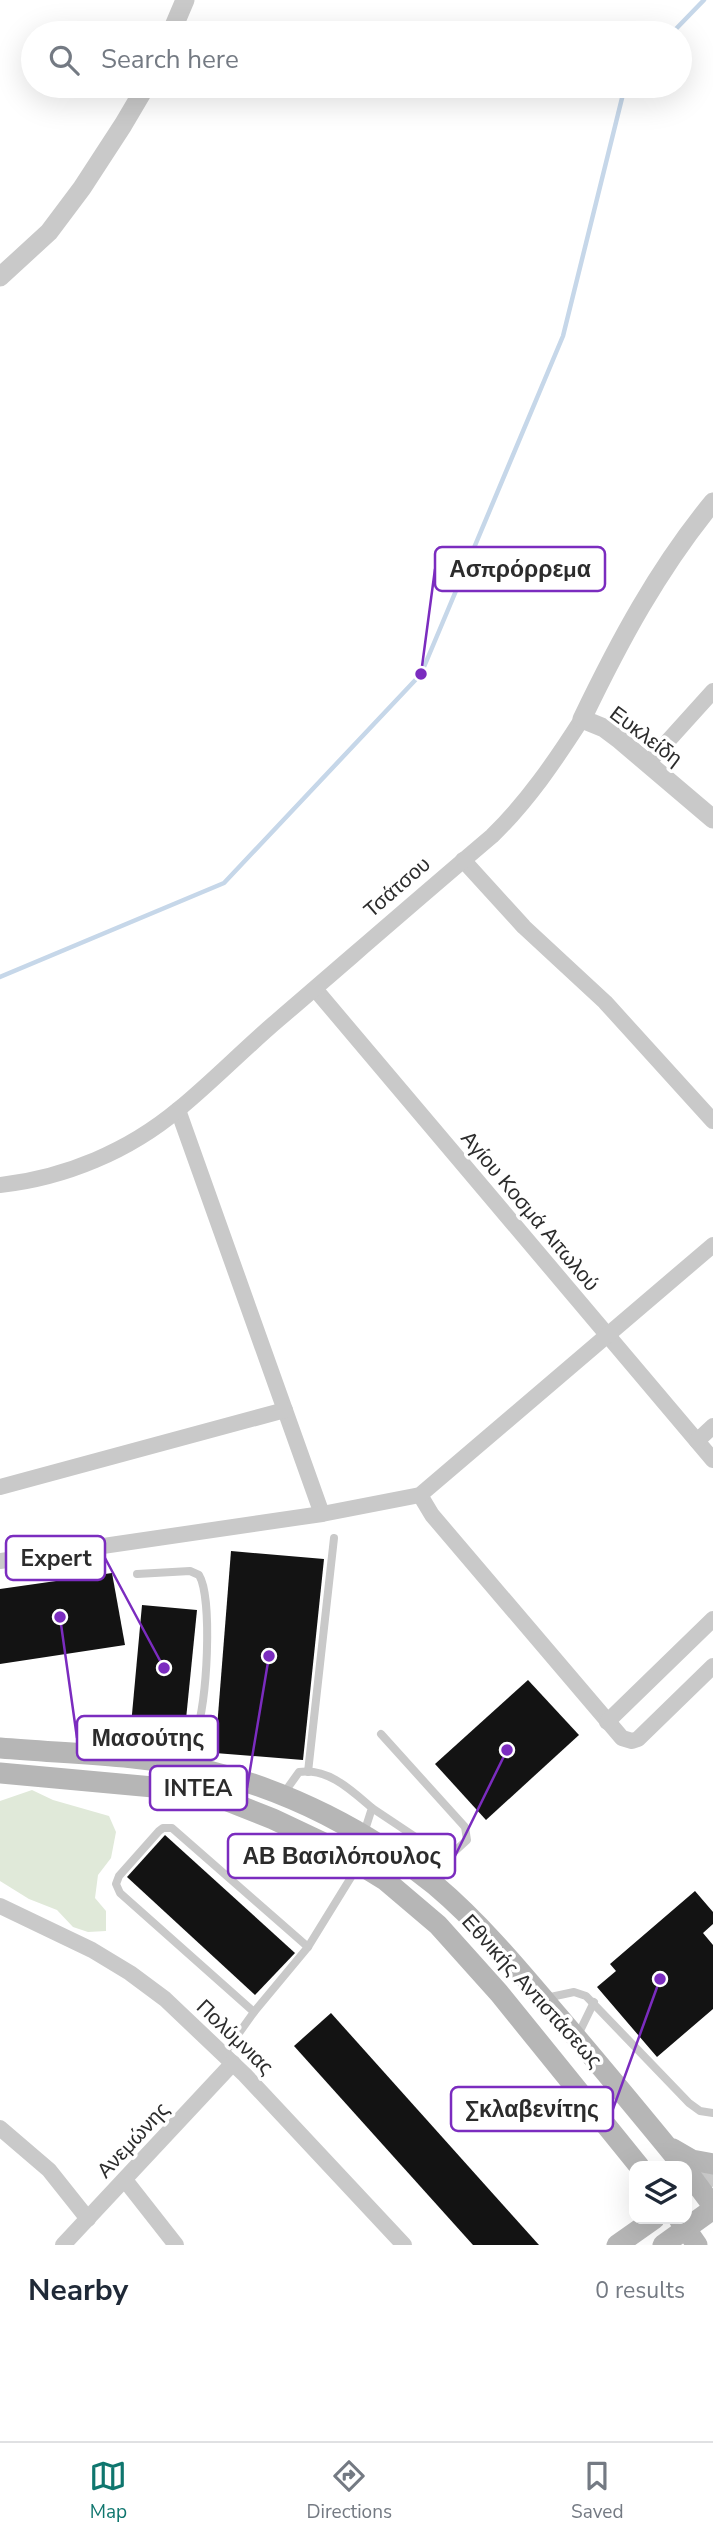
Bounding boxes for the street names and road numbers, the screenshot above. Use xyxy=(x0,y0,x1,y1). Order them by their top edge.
street label: Ευκλείδη xyxy=(604,700,688,772)
street label: Τσάτσου xyxy=(358,850,436,924)
street label: Αγίου Κοσμά Αιτωλού xyxy=(455,1125,605,1297)
street label: Εθνικής Αντιστάσεως xyxy=(455,1908,609,2074)
street label: Πολύμνιας xyxy=(190,1993,280,2081)
street label: Ανεμώνης xyxy=(91,2096,175,2184)

